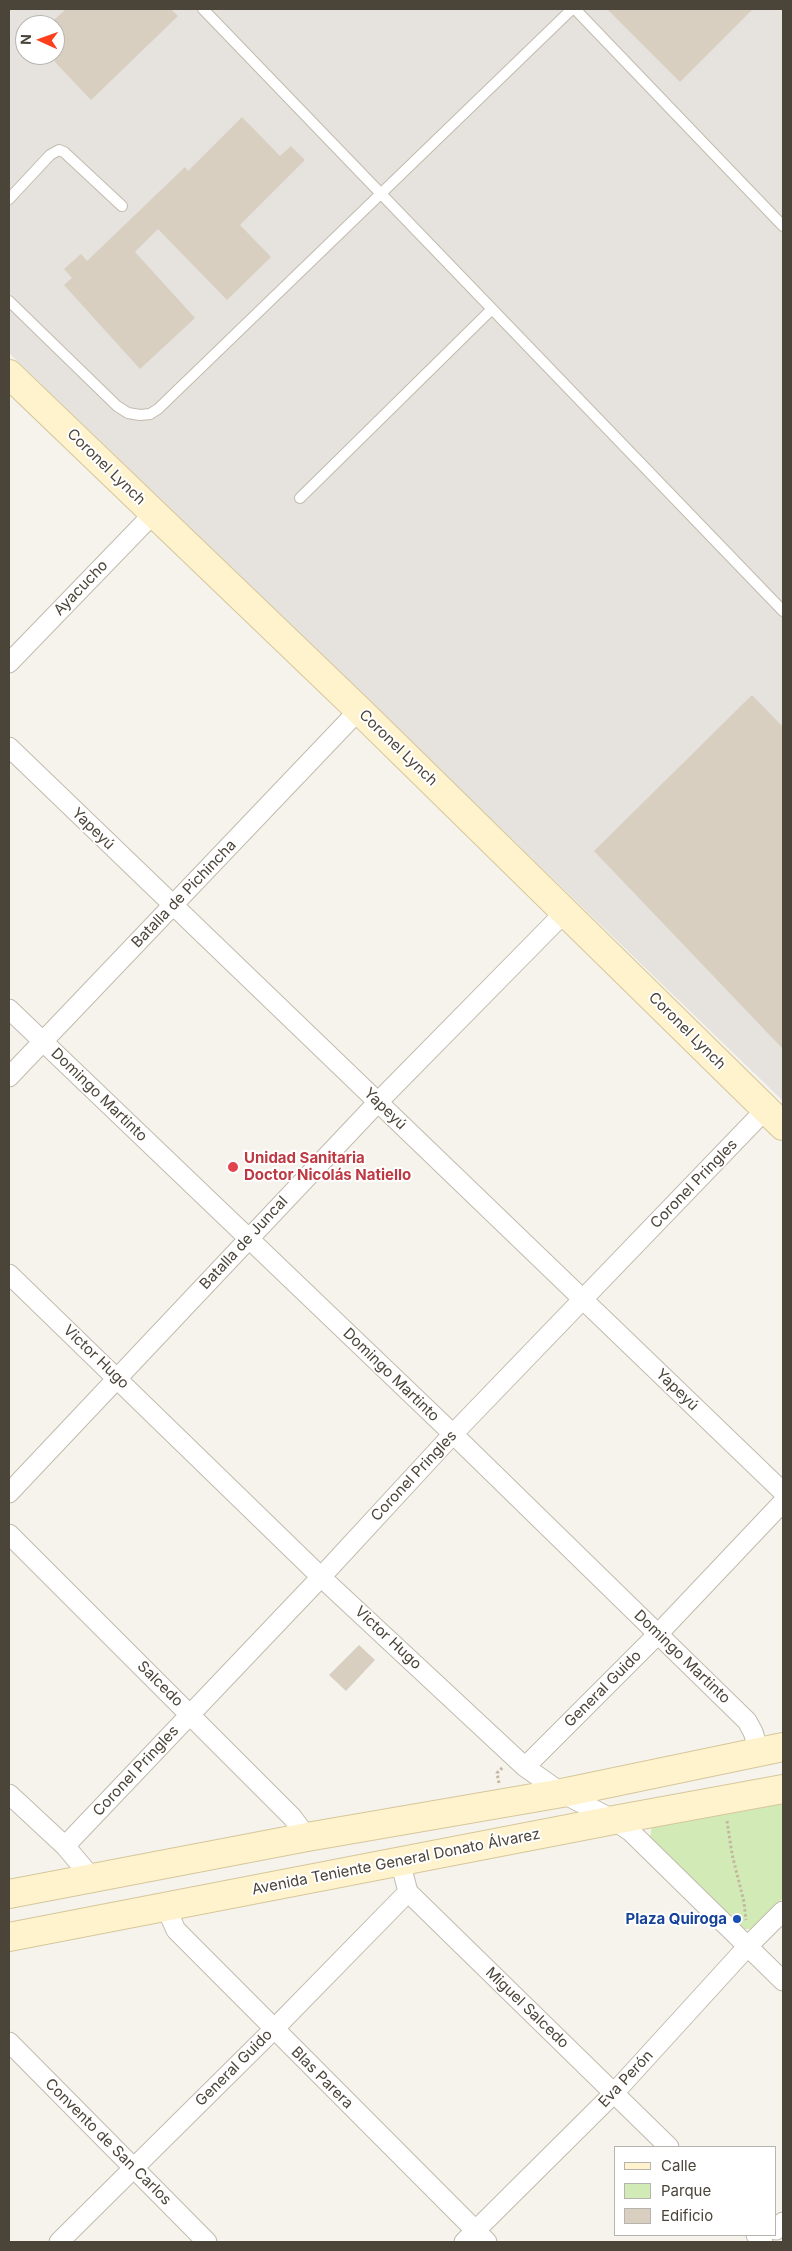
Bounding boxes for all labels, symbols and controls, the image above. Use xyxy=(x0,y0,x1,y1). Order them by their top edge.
north arrow xyxy=(15,15,65,65)
text: N xyxy=(17,34,34,45)
street label: Coronel Lynch xyxy=(63,425,149,509)
street label: Ayacucho xyxy=(50,557,112,619)
street label: Coronel Lynch xyxy=(355,706,441,790)
street label: Yapeyú xyxy=(68,804,118,854)
street label: Batalla de Pichincha xyxy=(128,836,240,952)
street label: Coronel Lynch xyxy=(645,989,729,1073)
street label: Domingo Martinto xyxy=(47,1044,151,1146)
street label: Yapeyú xyxy=(360,1084,410,1134)
street label: Coronel Pringles xyxy=(647,1136,741,1232)
place label: Unidad Sanitaria Doctor Nicolás Natiello xyxy=(244,1149,411,1184)
marker: Unidad Sanitaria Doctor Nicolás Natiello xyxy=(226,1160,240,1174)
street label: Batalla de Juncal xyxy=(196,1193,292,1293)
street label: Victor Hugo xyxy=(59,1321,133,1393)
street label: Domingo Martinto xyxy=(339,1324,443,1426)
street label: Yapeyú xyxy=(652,1365,702,1415)
street label: Coronel Pringles xyxy=(367,1427,461,1525)
street label: Victor Hugo xyxy=(351,1603,425,1673)
street label: Domingo Martinto xyxy=(630,1606,734,1708)
street label: General Guido xyxy=(561,1647,645,1731)
street label: Salcedo xyxy=(133,1657,187,1711)
street label: Coronel Pringles xyxy=(89,1722,183,1820)
street label: Avenida Teniente General Donato Álvarez xyxy=(250,1825,542,1899)
place label: Plaza Quiroga xyxy=(625,1910,727,1928)
marker: Plaza Quiroga xyxy=(731,1913,743,1925)
street label: Miguel Salcedo xyxy=(482,1964,572,2052)
street label: General Guido xyxy=(192,2026,276,2110)
street label: Blas Parera xyxy=(287,2043,357,2113)
street label: Eva Perón xyxy=(595,2047,657,2111)
street label: Convento de San Carlos xyxy=(41,2075,175,2209)
legend xyxy=(614,2146,777,2236)
text: Calle xyxy=(661,2156,696,2175)
text: Parque xyxy=(661,2181,711,2200)
text: Edificio xyxy=(661,2206,713,2225)

